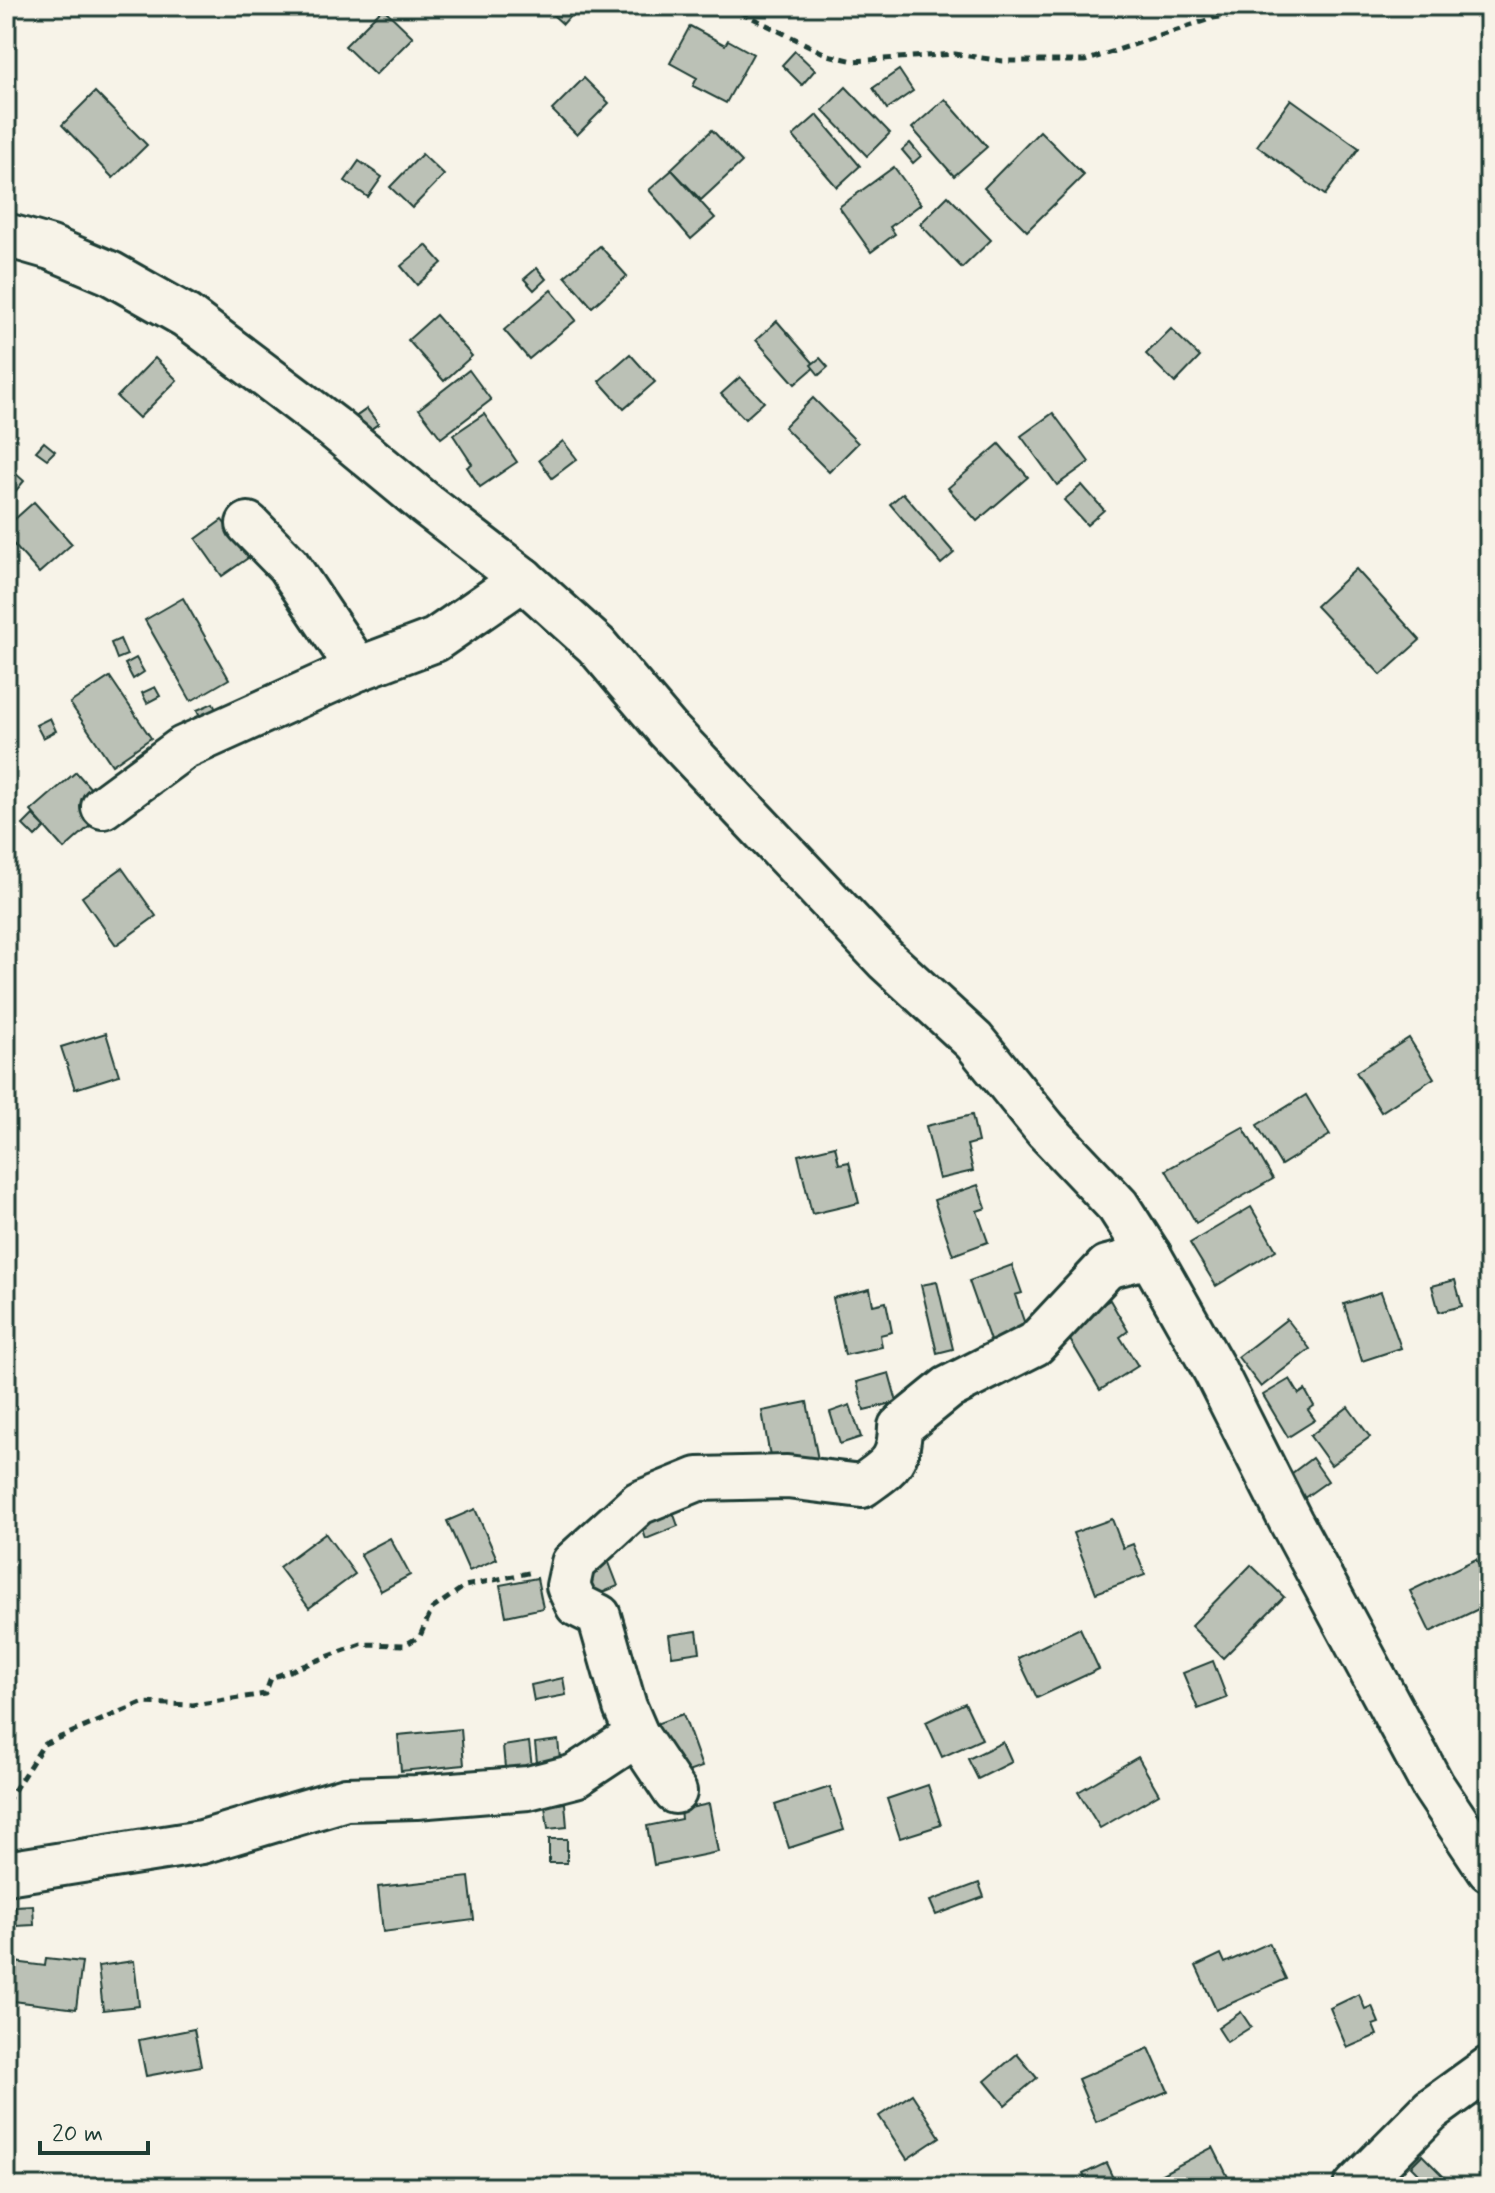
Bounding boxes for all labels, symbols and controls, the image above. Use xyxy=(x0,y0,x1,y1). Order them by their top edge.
scale bar xyxy=(40,2105,148,2155)
text: 20 m xyxy=(52,2119,103,2150)

